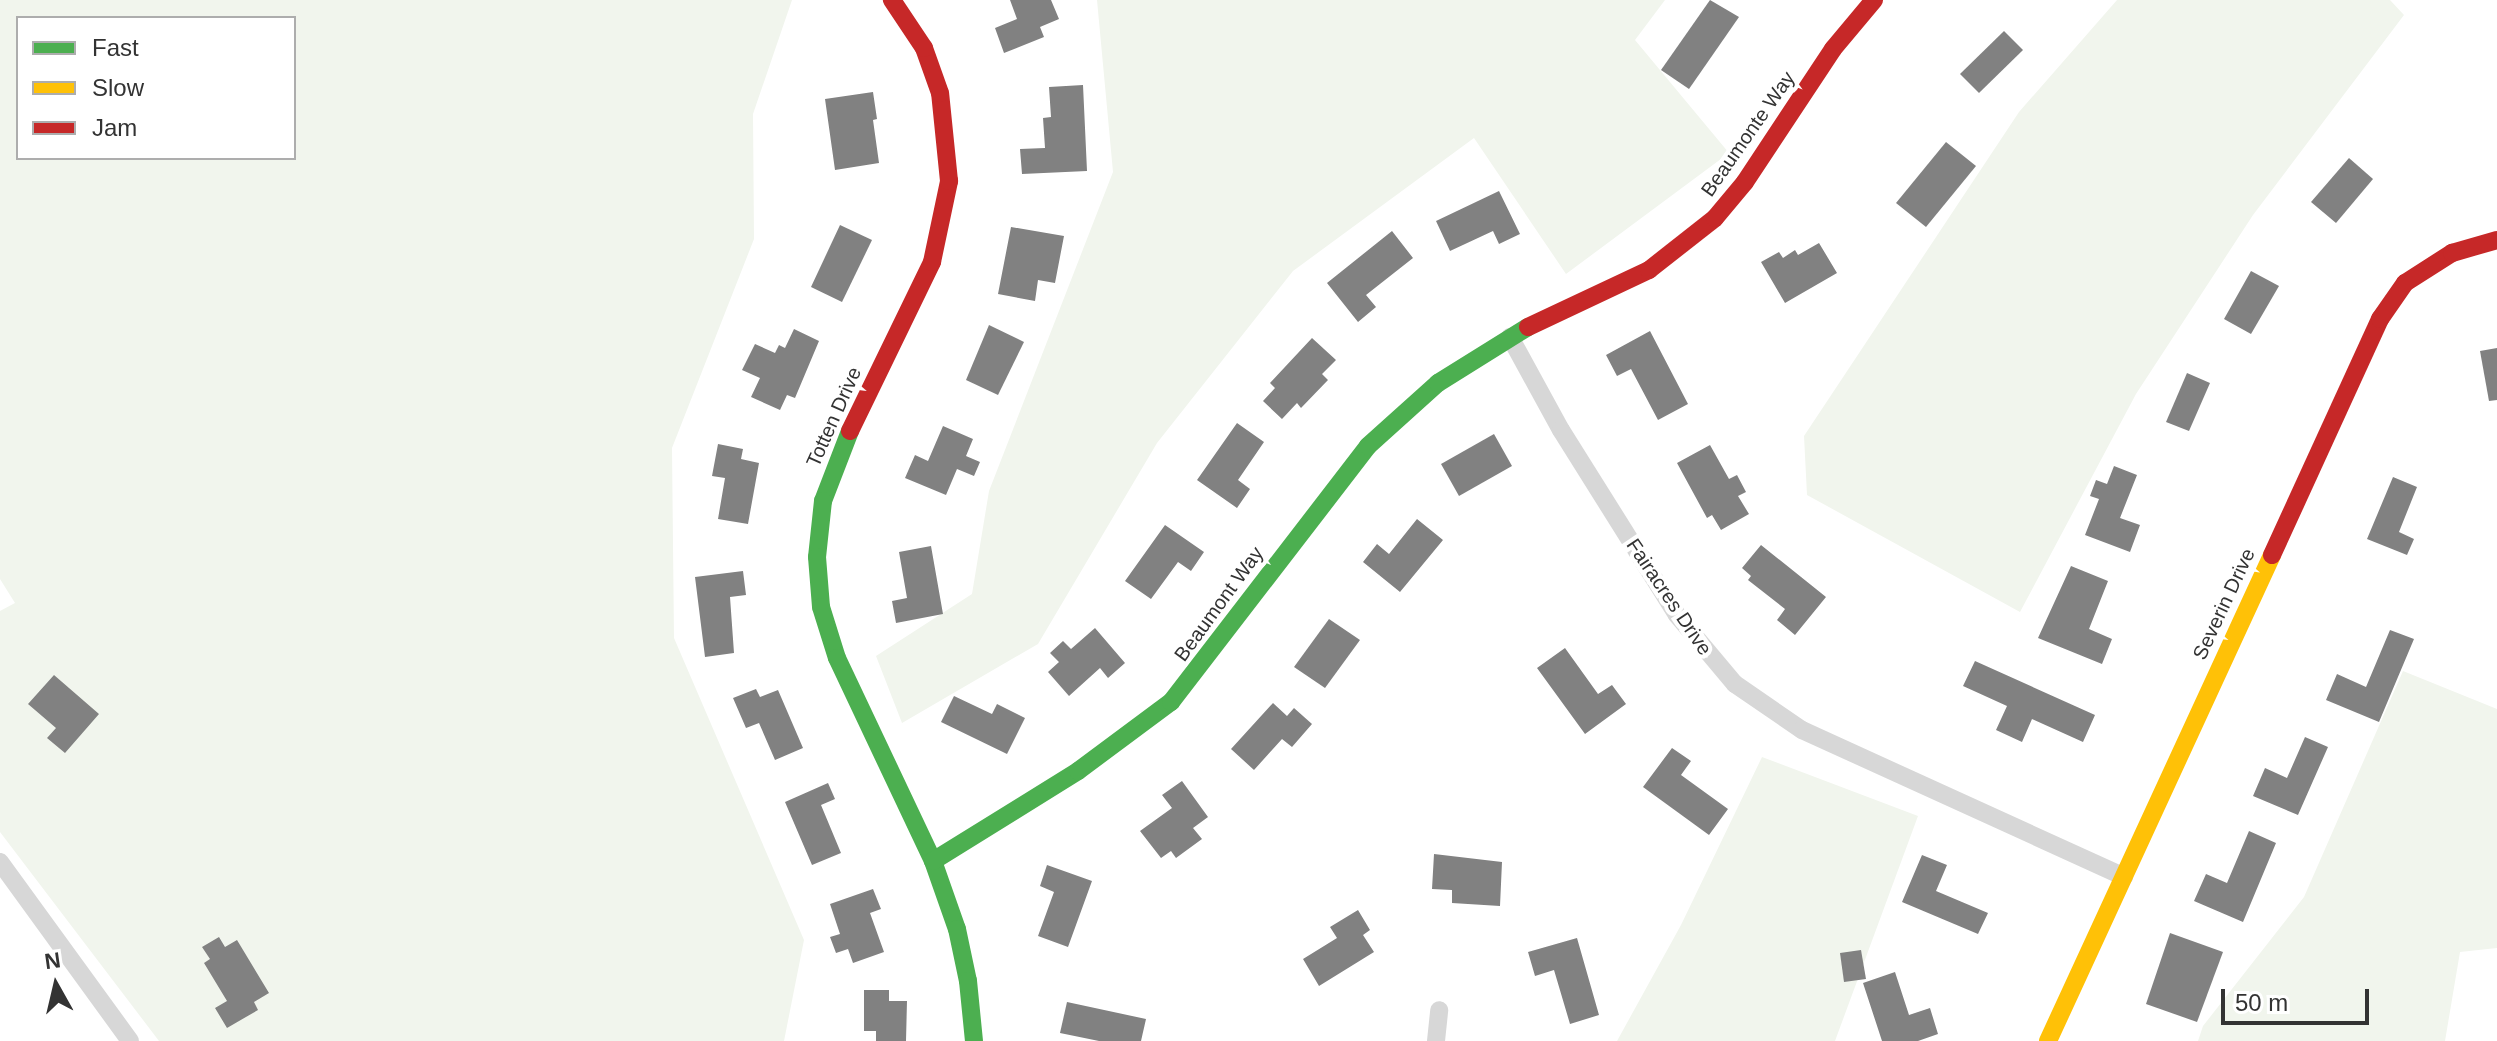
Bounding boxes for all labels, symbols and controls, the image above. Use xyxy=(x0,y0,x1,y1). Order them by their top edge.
legend xyxy=(16,16,296,160)
text: Fast xyxy=(92,34,139,61)
street label: Beaumonte Way xyxy=(1696,67,1800,201)
text: Slow xyxy=(92,74,144,101)
text: Jam xyxy=(92,114,137,141)
street label: Totten Drive xyxy=(801,363,867,471)
street label: Fairacres Drive xyxy=(1621,534,1717,660)
street label: Beaumont Way xyxy=(1169,542,1269,666)
street label: Severin Drive xyxy=(2188,545,2260,663)
north arrow xyxy=(16,945,96,1025)
text: N xyxy=(43,947,62,974)
scale bar xyxy=(2225,973,2373,1023)
text: 50 m xyxy=(2235,989,2288,1016)

